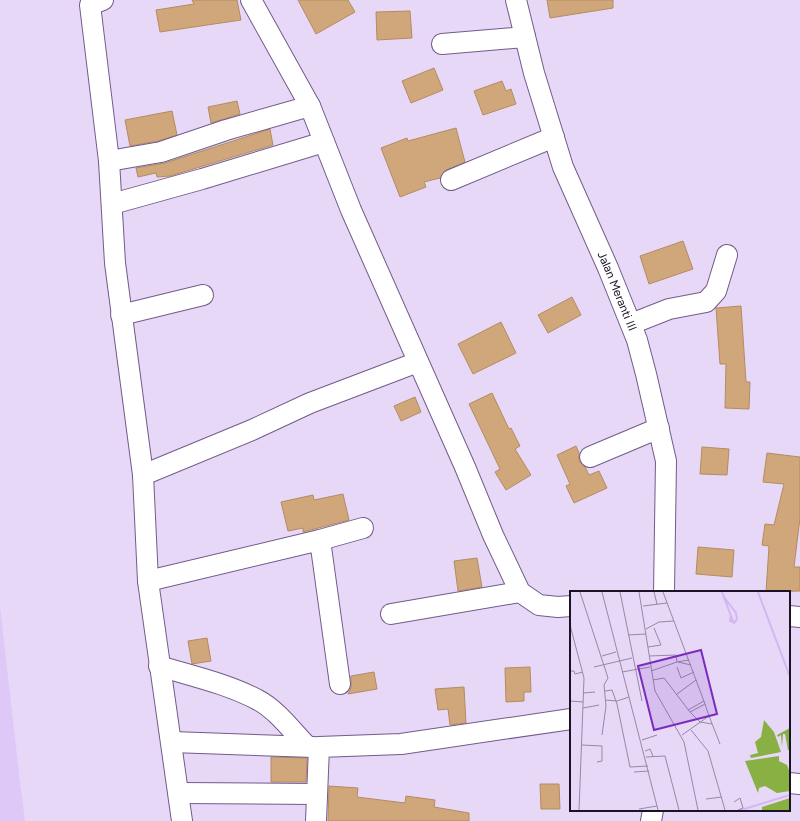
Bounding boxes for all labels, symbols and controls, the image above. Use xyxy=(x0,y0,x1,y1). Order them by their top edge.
street label: Jalan Meranti III xyxy=(595,249,640,333)
inset map xyxy=(570,591,790,811)

